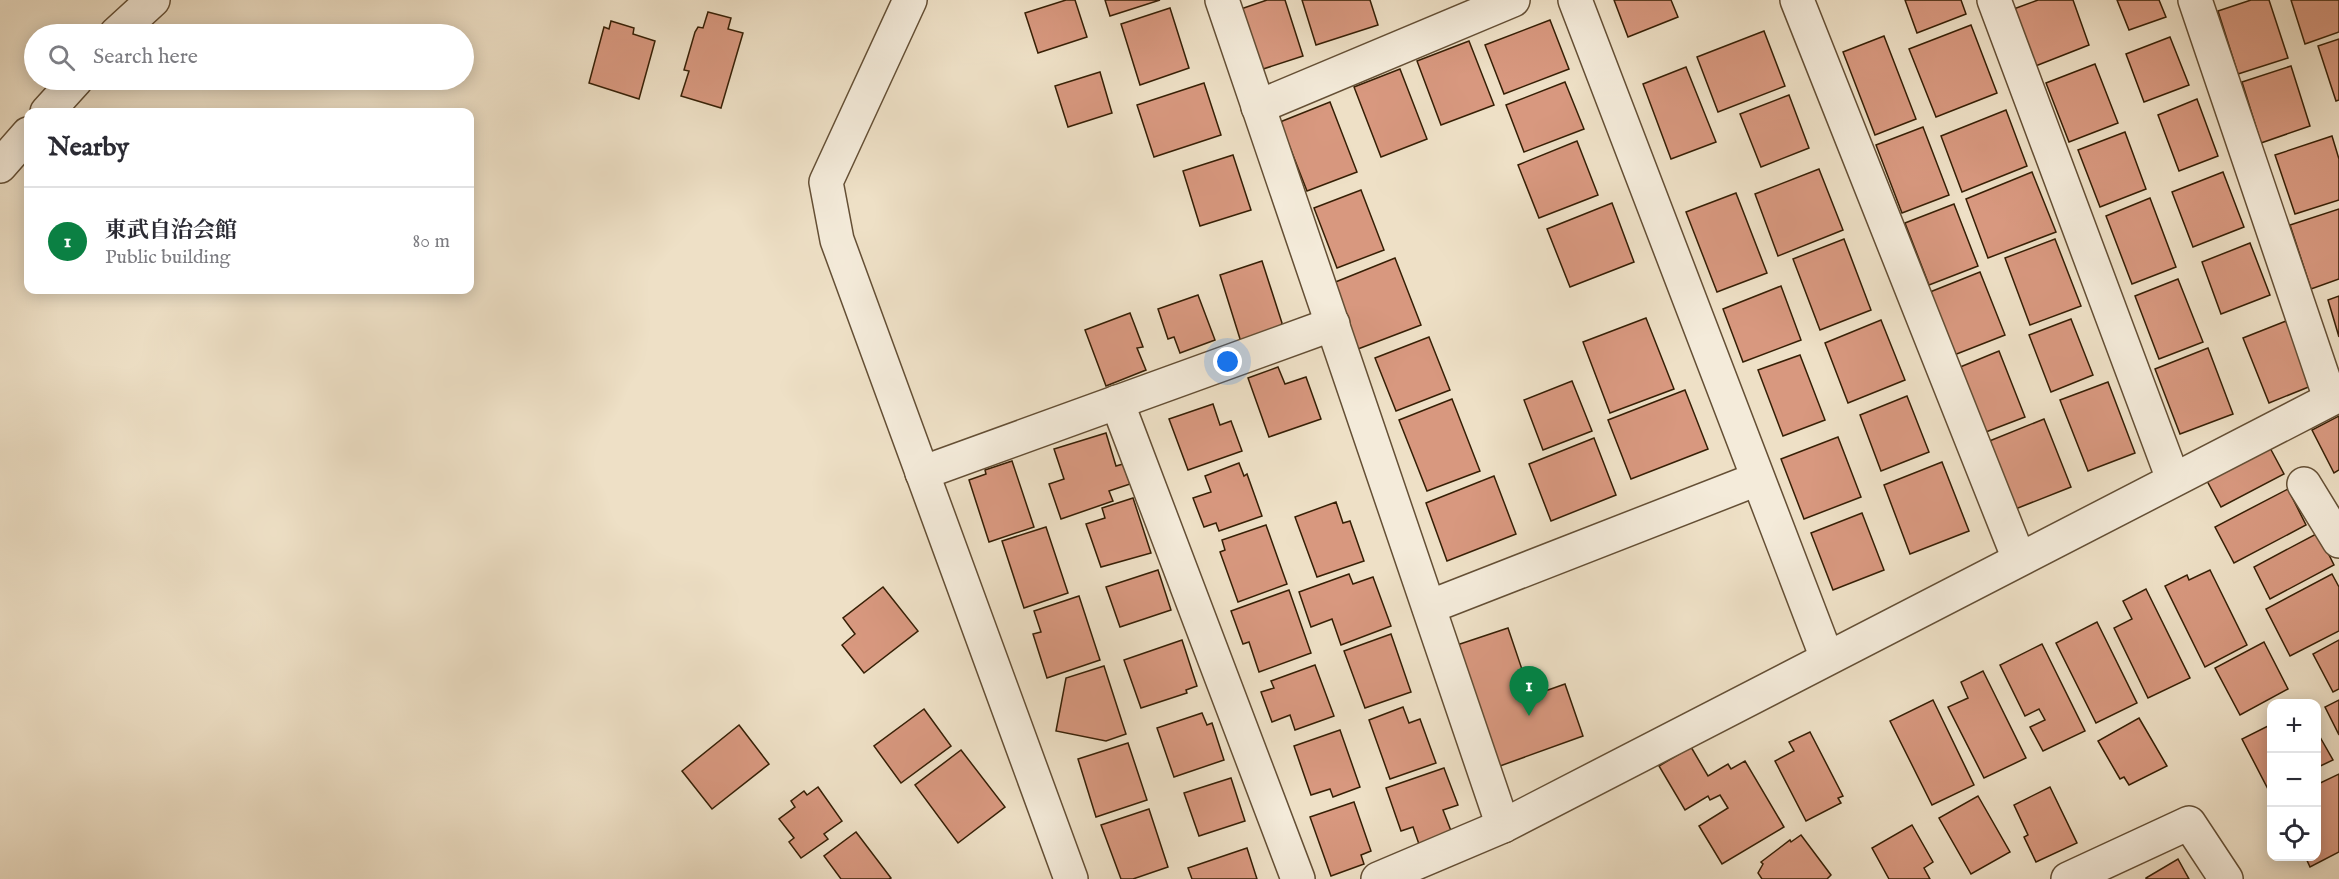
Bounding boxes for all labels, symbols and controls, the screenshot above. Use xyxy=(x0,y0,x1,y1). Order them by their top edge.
search box xyxy=(24,24,474,90)
icon: search xyxy=(45,41,78,74)
text: Search here xyxy=(93,43,198,71)
text: Nearby xyxy=(48,131,129,164)
text: 東武自治会館 xyxy=(105,217,237,245)
text: 1 xyxy=(64,229,71,254)
text: 80 m xyxy=(413,229,450,254)
text: Public building xyxy=(105,245,230,270)
your location xyxy=(1213,347,1242,376)
pin: 1 xyxy=(1510,666,1549,716)
map controls xyxy=(2267,699,2321,861)
button: + xyxy=(2267,699,2321,753)
button: − xyxy=(2267,753,2321,807)
button: locate xyxy=(2267,807,2321,861)

